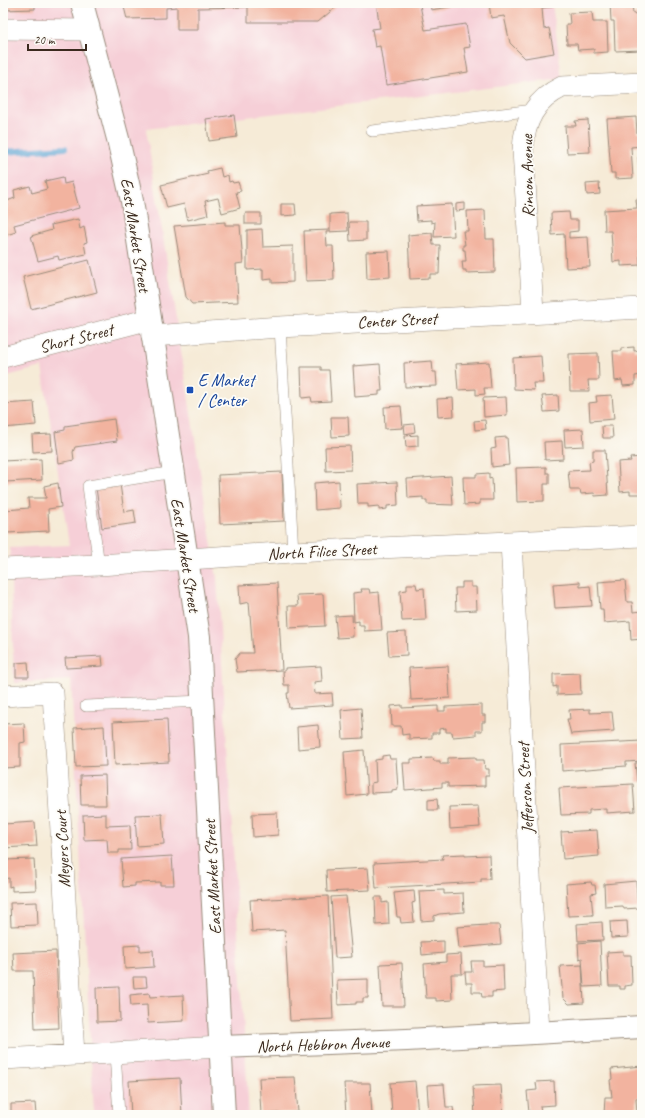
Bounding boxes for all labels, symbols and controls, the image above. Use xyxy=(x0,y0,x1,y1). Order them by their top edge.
scale bar xyxy=(28,26,86,52)
text: 20 m xyxy=(34,32,56,48)
street label: Rincon Avenue xyxy=(516,133,539,218)
street label: East Market Street xyxy=(116,176,155,296)
street label: Center Street xyxy=(357,308,440,333)
street label: Short Street xyxy=(37,319,117,358)
place label: E Market / Center xyxy=(198,370,257,411)
marker: E Market / Center xyxy=(185,385,195,395)
street label: East Market Street xyxy=(166,496,205,616)
street label: North Filice Street xyxy=(267,538,379,565)
street label: Jefferson Street xyxy=(513,739,538,835)
street label: Meyers Court xyxy=(50,808,75,888)
street label: East Market Street xyxy=(199,816,226,935)
street label: North Hebbron Avenue xyxy=(256,1032,391,1057)

